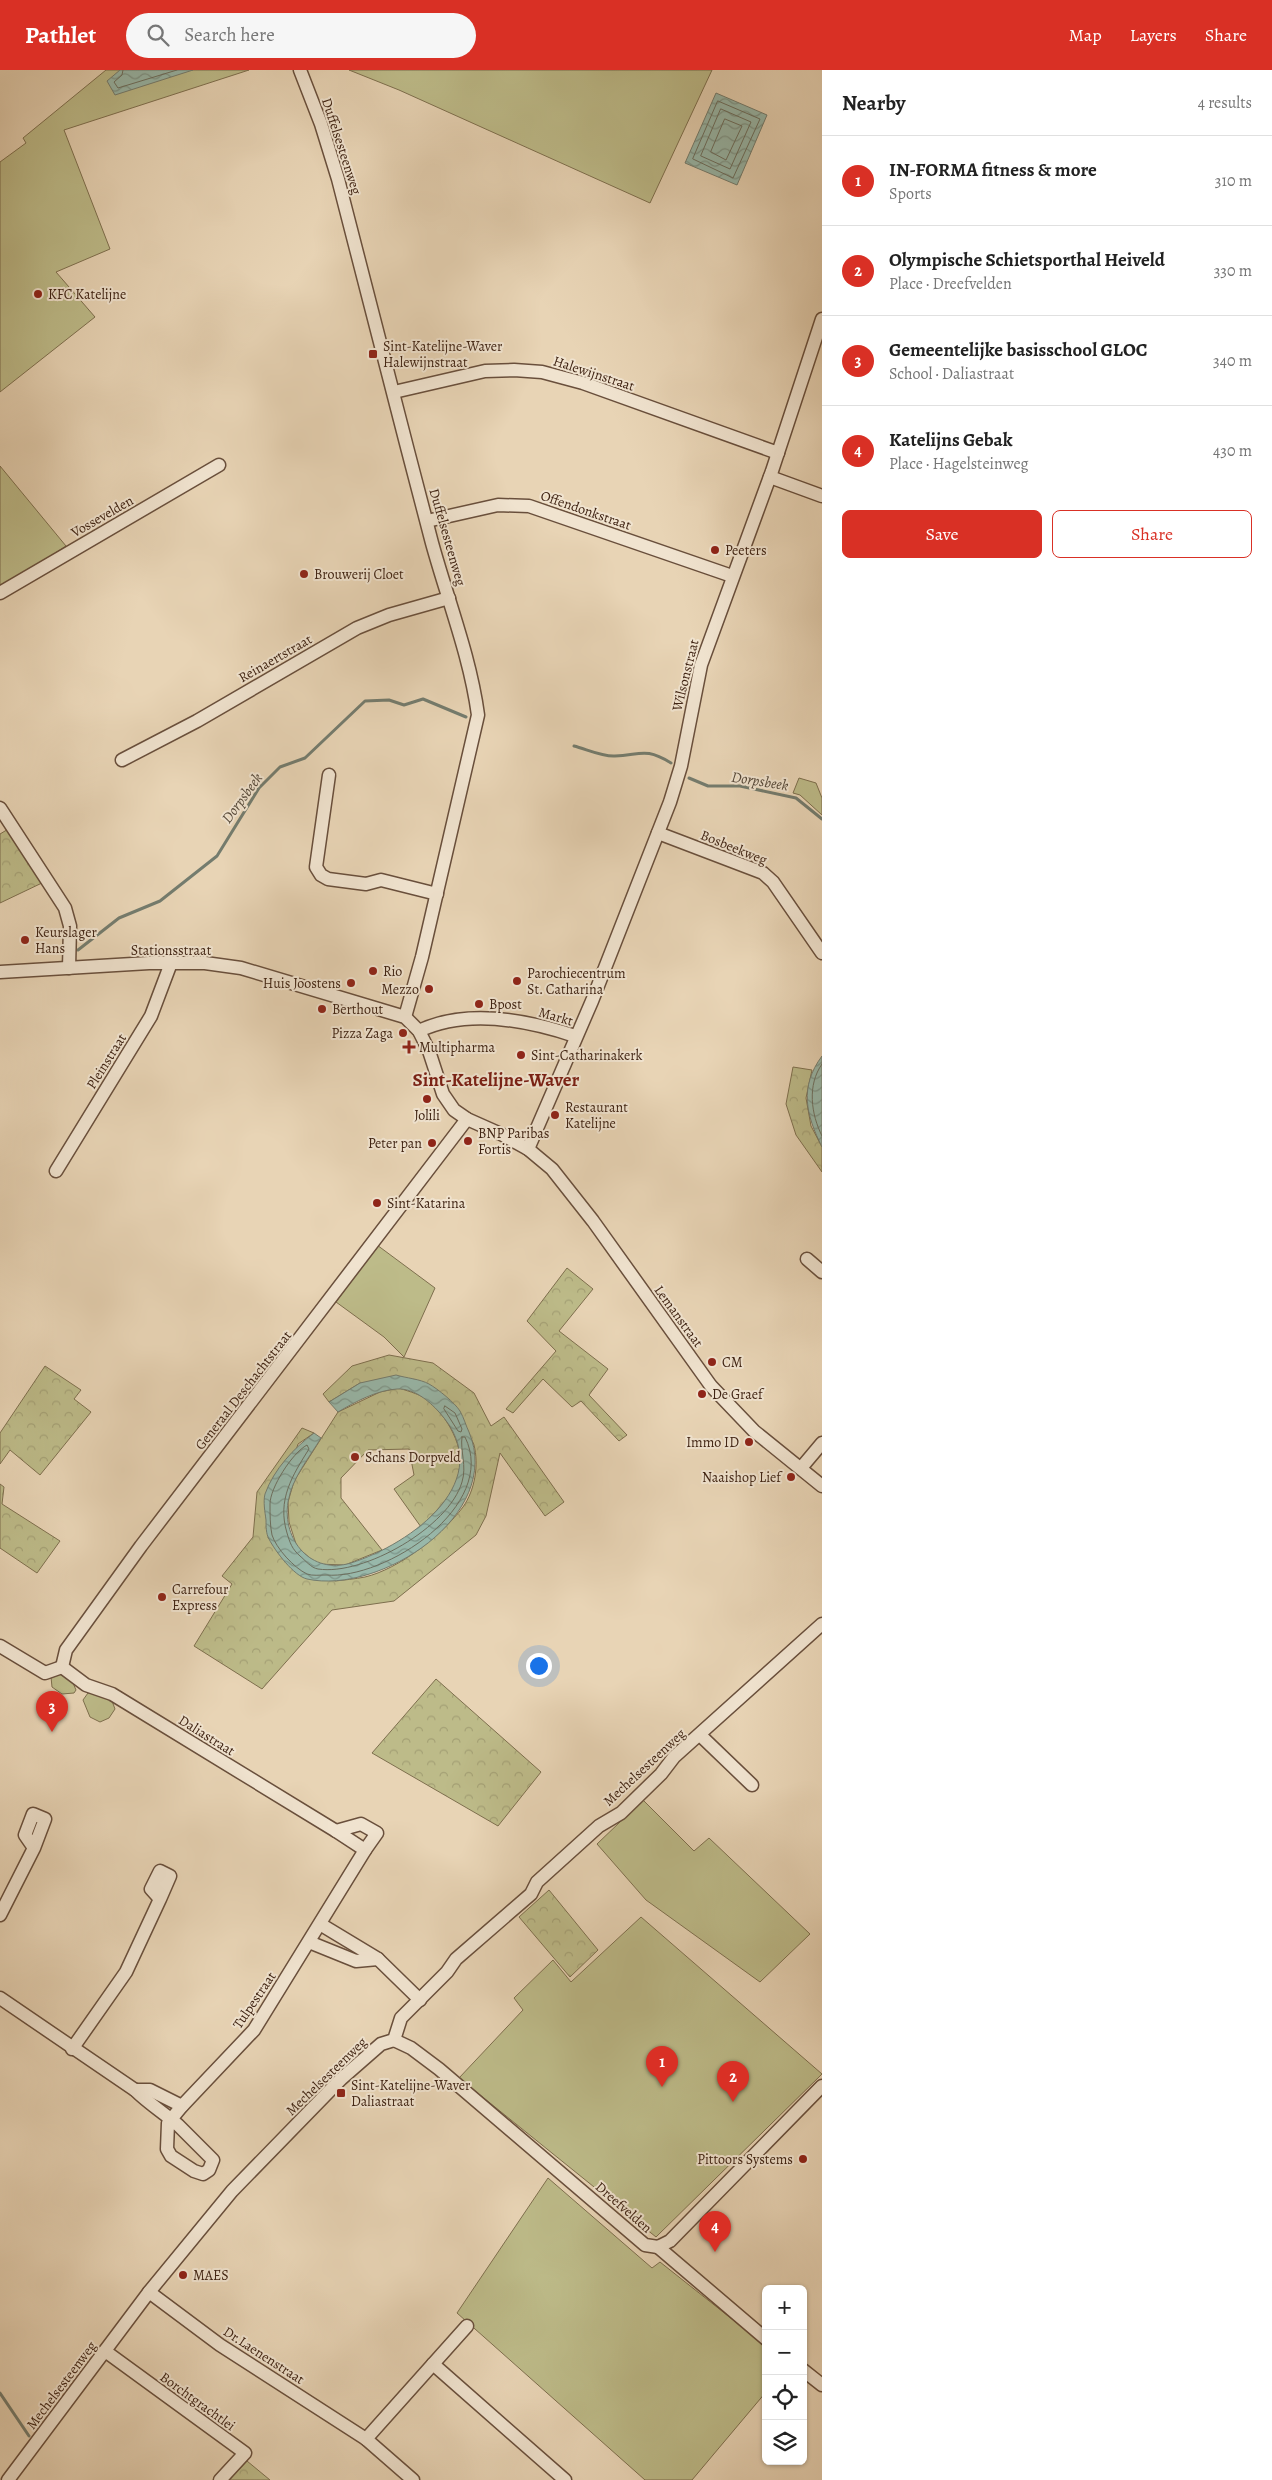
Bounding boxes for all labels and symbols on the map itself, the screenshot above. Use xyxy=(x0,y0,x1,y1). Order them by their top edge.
street label: Duffelsesteenweg xyxy=(317,95,366,197)
place label: KFC Katelijne xyxy=(48,285,126,304)
marker: KFC Katelijne xyxy=(32,288,44,300)
place label: Sint-Katelijne-Waver Halewijnstraat xyxy=(383,337,503,372)
marker: Sint-Katelijne-Waver Halewijnstraat xyxy=(367,348,379,360)
street label: Halewijnstraat xyxy=(551,351,637,396)
street label: Duffelsesteenweg xyxy=(425,486,471,588)
street label: Offendonkstraat xyxy=(538,486,634,535)
street label: Vossevelden xyxy=(67,491,137,542)
place label: Peeters xyxy=(725,541,767,560)
marker: Peeters xyxy=(709,544,721,556)
place label: Brouwerij Cloet xyxy=(314,565,404,584)
marker: Brouwerij Cloet xyxy=(298,568,310,580)
street label: Reinaertstraat xyxy=(235,630,316,687)
street label: Wilsonstraat xyxy=(667,637,704,714)
water label: Dorpsbeek xyxy=(730,767,790,795)
water label: Dorpsbeek xyxy=(217,769,267,827)
street label: Bosbeekweg xyxy=(698,826,770,869)
place label: Keurslager Hans xyxy=(35,923,97,958)
marker: Keurslager Hans xyxy=(19,934,31,946)
street label: Stationsstraat xyxy=(131,941,212,960)
place label: Rio xyxy=(383,962,402,981)
place label: Parochiecentrum St. Catharina xyxy=(527,964,626,999)
marker: Rio xyxy=(367,965,379,977)
place label: Huis Joostens xyxy=(263,974,341,993)
marker: Parochiecentrum St. Catharina xyxy=(511,975,523,987)
marker: Huis Joostens xyxy=(345,977,357,989)
place label: Mezzo xyxy=(381,980,419,999)
marker: Mezzo xyxy=(423,983,435,995)
place label: Bpost xyxy=(489,995,522,1014)
marker: Bpost xyxy=(473,998,485,1010)
place label: Berthout xyxy=(332,1000,383,1019)
street label: Markt xyxy=(536,1002,576,1031)
marker: Berthout xyxy=(316,1003,328,1015)
place label: Pizza Zaga xyxy=(331,1024,393,1043)
marker: Pizza Zaga xyxy=(397,1027,409,1039)
street label: Pleinstraat xyxy=(82,1030,131,1093)
place label: Multipharma xyxy=(419,1038,496,1057)
marker: Multipharma xyxy=(403,1041,415,1053)
place label: Sint-Catharinakerk xyxy=(531,1046,643,1065)
marker: Sint-Catharinakerk xyxy=(515,1049,527,1061)
district label: Sint-Katelijne-Waver xyxy=(413,1067,580,1093)
marker: Jolili xyxy=(421,1093,433,1105)
place label: Restaurant Katelijne xyxy=(565,1098,628,1133)
place label: Jolili xyxy=(414,1106,440,1125)
marker: Restaurant Katelijne xyxy=(549,1109,561,1121)
place label: BNP Paribas Fortis xyxy=(478,1124,549,1159)
place label: Peter pan xyxy=(368,1134,422,1153)
marker: BNP Paribas Fortis xyxy=(462,1135,474,1147)
marker: Peter pan xyxy=(426,1137,438,1149)
place label: Sint-Katarina xyxy=(387,1194,466,1213)
marker: Sint-Katarina xyxy=(371,1197,383,1209)
street label: Lemanstraat xyxy=(650,1281,708,1351)
street label: Generaal Deschachtstraat xyxy=(191,1326,296,1454)
place label: CM xyxy=(722,1353,743,1372)
marker: CM xyxy=(706,1356,718,1368)
place label: De Graef xyxy=(712,1385,765,1404)
marker: De Graef xyxy=(696,1388,708,1400)
place label: Immo ID xyxy=(686,1433,739,1452)
marker: Immo ID xyxy=(743,1436,755,1448)
place label: Schans Dorpveld xyxy=(365,1448,461,1467)
marker: Schans Dorpveld xyxy=(349,1451,361,1463)
place label: Naaishop Lief xyxy=(702,1468,783,1487)
marker: Naaishop Lief xyxy=(785,1471,797,1483)
place label: Carrefour Express xyxy=(172,1580,229,1615)
marker: Carrefour Express xyxy=(156,1591,168,1603)
your location xyxy=(526,1653,552,1679)
pin: 3 xyxy=(36,1691,68,1732)
street label: Daliastraat xyxy=(175,1711,239,1760)
street label: Mechelsesteenweg xyxy=(599,1724,690,1810)
street label: Tulpestraat xyxy=(228,1968,281,2033)
street label: Mechelsesteenweg xyxy=(282,2033,371,2120)
pin: 1 xyxy=(646,2046,678,2087)
pin: 2 xyxy=(717,2061,749,2102)
place label: Sint-Katelijne-Waver Daliastraat xyxy=(351,2076,471,2111)
marker: Sint-Katelijne-Waver Daliastraat xyxy=(335,2087,347,2099)
place label: Pittoors Systems xyxy=(697,2150,793,2169)
marker: Pittoors Systems xyxy=(797,2153,809,2165)
street label: Dreefvelden xyxy=(591,2177,656,2238)
pin: 4 xyxy=(699,2211,731,2252)
place label: MAES xyxy=(193,2266,229,2285)
marker: MAES xyxy=(177,2269,189,2281)
street label: Dr.Laenenstraat xyxy=(220,2322,308,2389)
street label: Mechelsesteenweg xyxy=(22,2337,101,2433)
street label: Borchtgrachtlei xyxy=(156,2368,239,2435)

